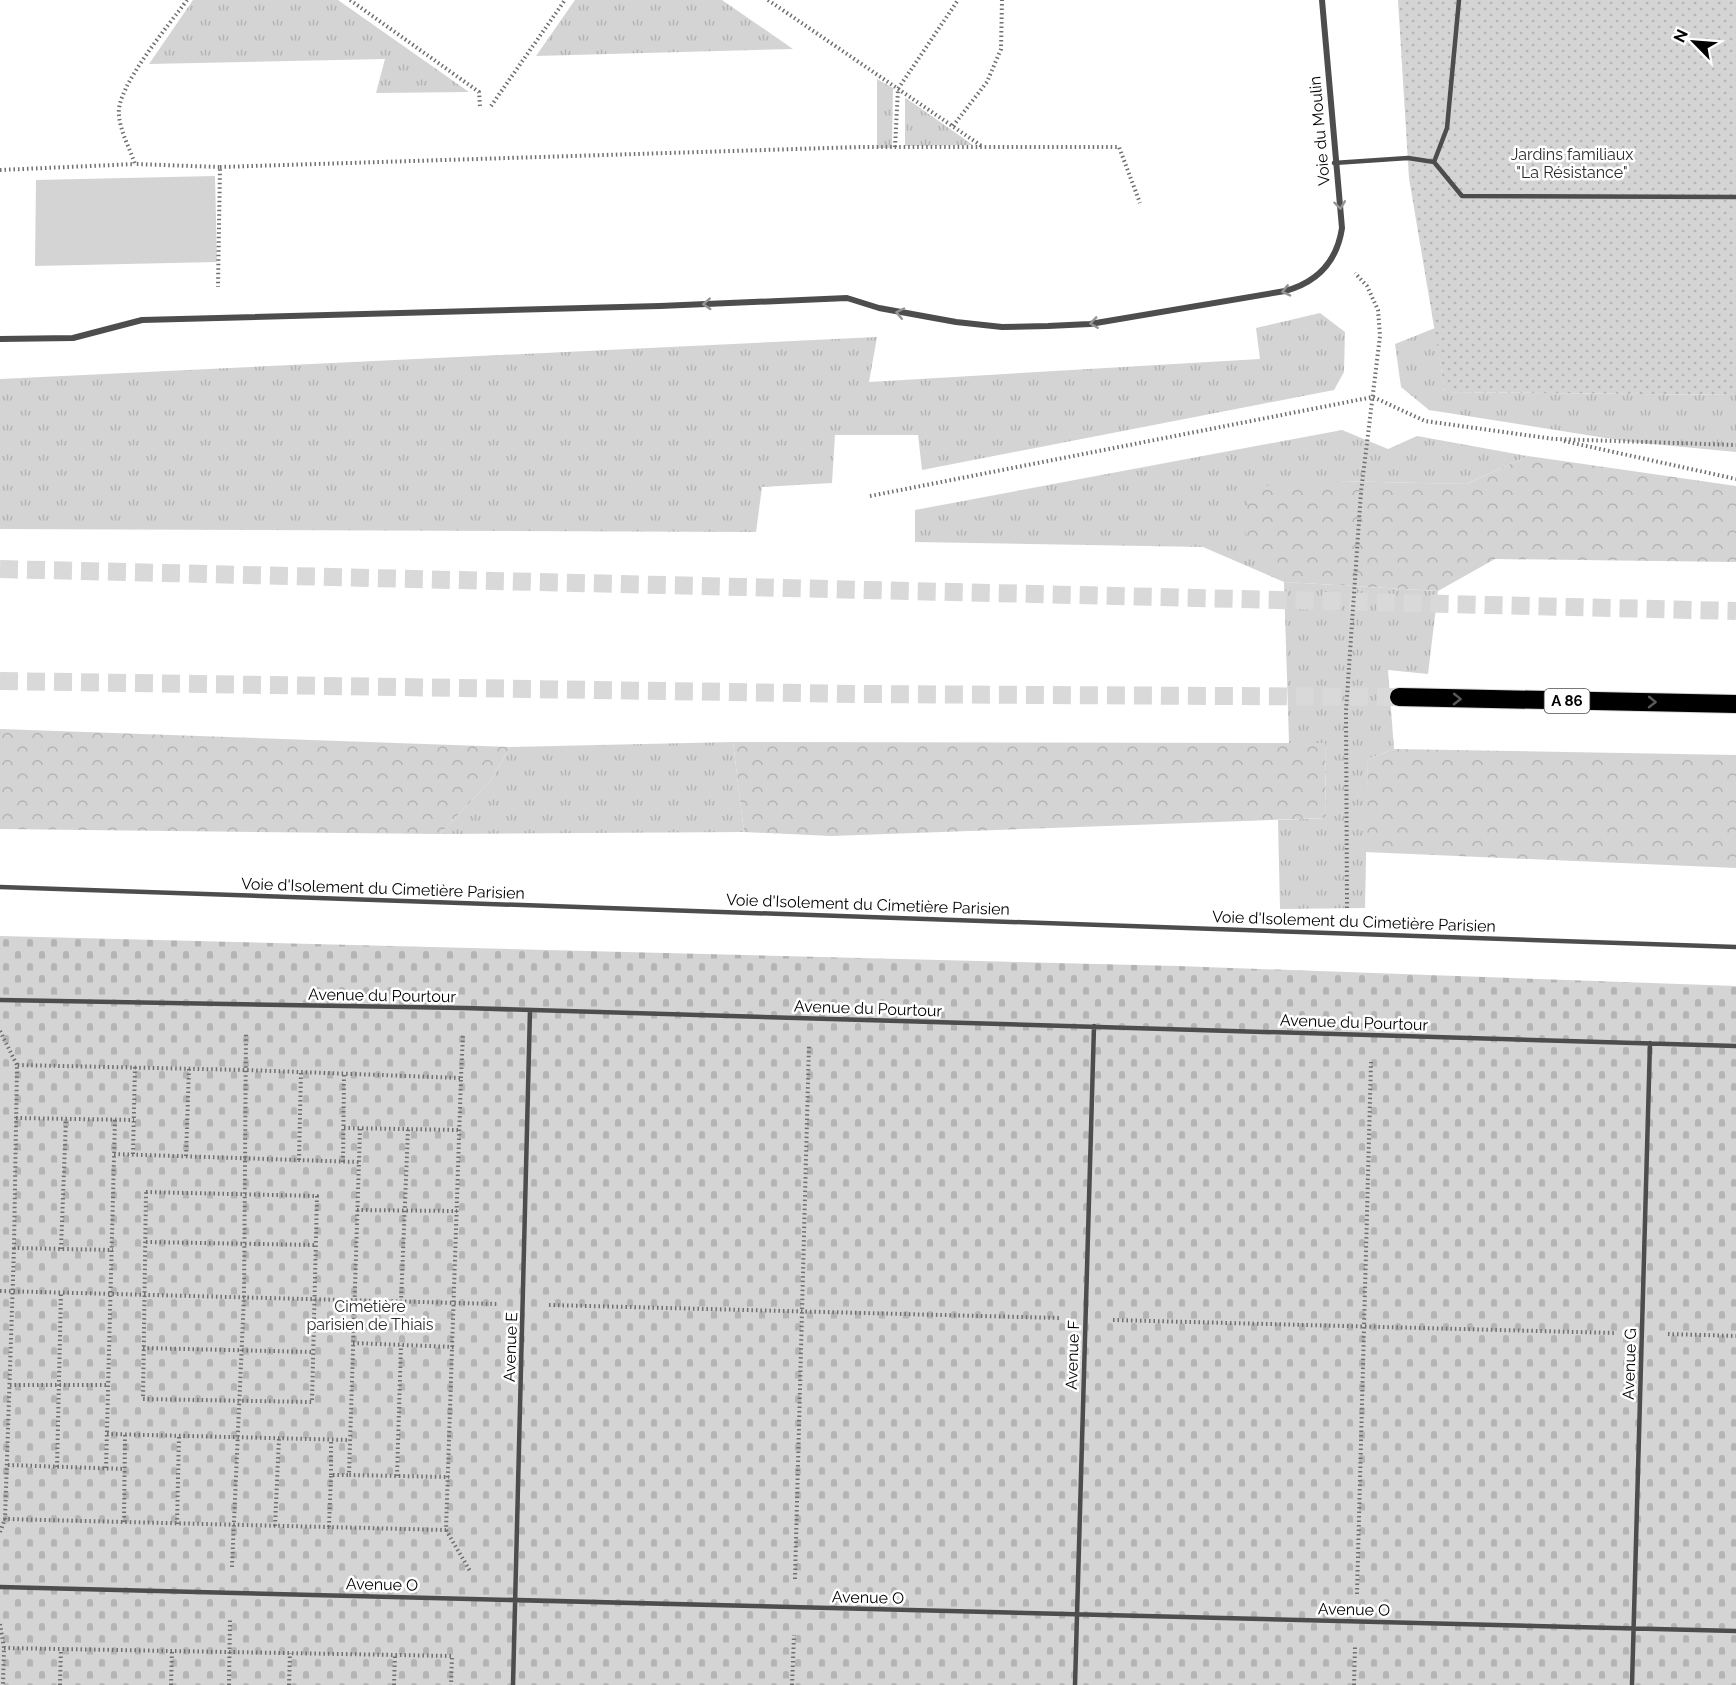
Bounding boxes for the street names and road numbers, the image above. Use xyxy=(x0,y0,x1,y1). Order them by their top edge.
street label: Voie du Moulin xyxy=(1305,75,1334,187)
road number: A 86 xyxy=(1544,689,1590,713)
street label: Voie d'Isolement du Cimetière Parisien xyxy=(241,874,525,903)
street label: Voie d'Isolement du Cimetière Parisien xyxy=(726,890,1010,919)
street label: Voie d'Isolement du Cimetière Parisien xyxy=(1212,907,1496,936)
street label: Avenue du Pourtour xyxy=(308,985,457,1006)
street label: Avenue du Pourtour xyxy=(794,996,943,1021)
street label: Avenue du Pourtour xyxy=(1280,1010,1429,1035)
street label: Avenue E xyxy=(500,1311,521,1382)
street label: Avenue F xyxy=(1062,1320,1083,1390)
street label: Avenue G xyxy=(1619,1328,1640,1400)
street label: Avenue O xyxy=(346,1574,418,1595)
street label: Avenue O xyxy=(832,1587,904,1608)
street label: Avenue O xyxy=(1318,1599,1390,1620)

